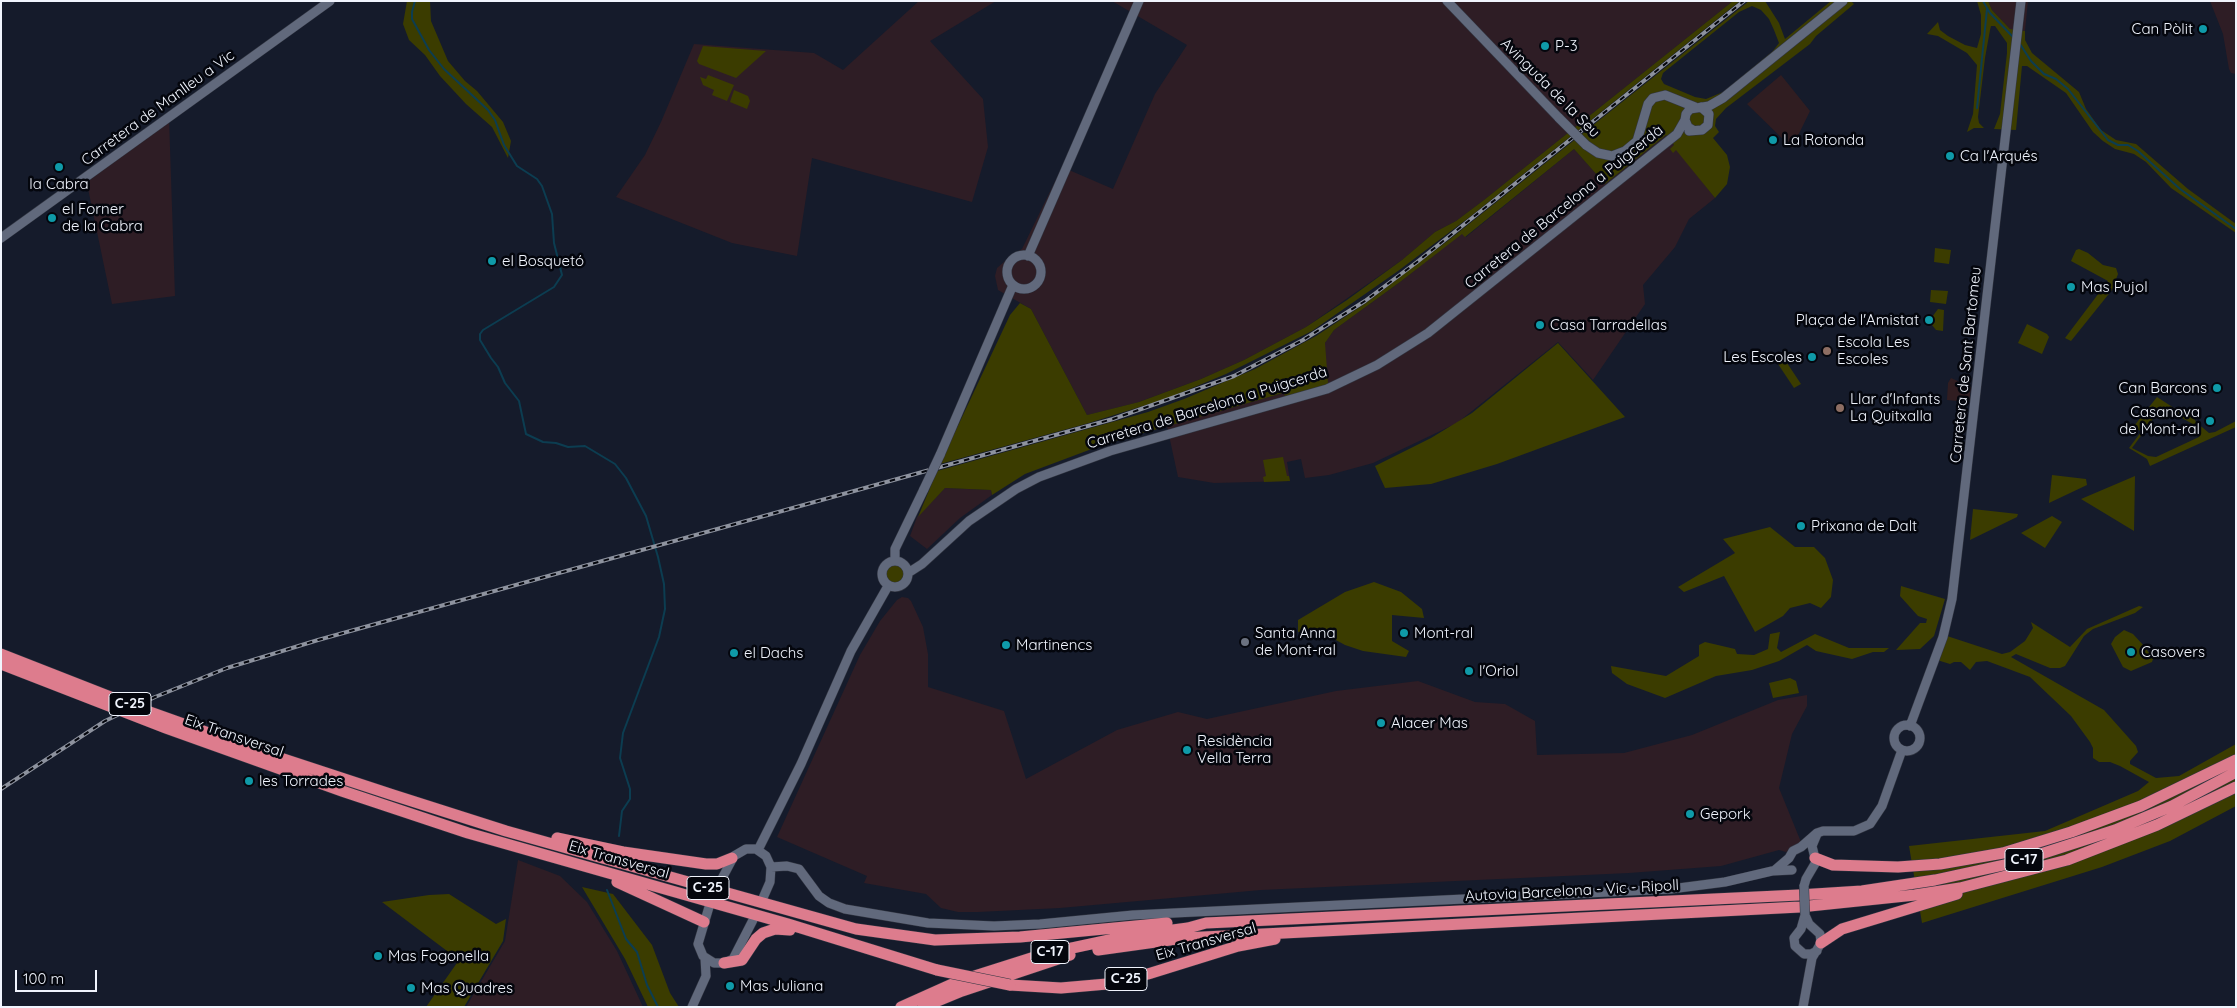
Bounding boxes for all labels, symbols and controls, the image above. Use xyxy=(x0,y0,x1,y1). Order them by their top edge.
place label: Can Pòlit xyxy=(2132,20,2193,38)
marker: Can Pòlit xyxy=(2197,23,2209,35)
street label: Avinguda de la Seu xyxy=(1497,35,1603,141)
place label: P-3 xyxy=(1555,37,1578,55)
marker: P-3 xyxy=(1539,40,1551,52)
street label: Carretera de Manlleu a Vic xyxy=(78,46,238,170)
street label: Carretera de Barcelona a Puigcerdà xyxy=(1461,121,1667,293)
place label: La Rotonda xyxy=(1783,131,1864,149)
marker: La Rotonda xyxy=(1767,134,1779,146)
place label: Ca l'Arqués xyxy=(1960,147,2038,165)
marker: Ca l'Arqués xyxy=(1944,150,1956,162)
marker: la Cabra xyxy=(53,161,65,173)
place label: la Cabra xyxy=(29,175,89,193)
place label: el Forner de la Cabra xyxy=(62,200,143,235)
marker: el Forner de la Cabra xyxy=(46,212,58,224)
place label: el Bosquetó xyxy=(502,252,584,270)
marker: el Bosquetó xyxy=(486,255,498,267)
street label: Carretera de Sant Bartomeu xyxy=(1947,266,1985,464)
place label: Mas Pujol xyxy=(2081,278,2148,296)
marker: Mas Pujol xyxy=(2065,281,2077,293)
place label: Plaça de l'Amistat xyxy=(1796,311,1919,329)
marker: Plaça de l'Amistat xyxy=(1923,314,1935,326)
place label: Casa Tarradellas xyxy=(1550,316,1667,334)
marker: Casa Tarradellas xyxy=(1534,319,1546,331)
place label: Escola Les Escoles xyxy=(1837,333,1910,368)
marker: Escola Les Escoles xyxy=(1821,345,1833,357)
place label: Les Escoles xyxy=(1723,348,1802,366)
marker: Les Escoles xyxy=(1806,351,1818,363)
street label: Carretera de Barcelona a Puigcerdà xyxy=(1085,363,1329,453)
place label: Can Barcons xyxy=(2119,379,2207,397)
marker: Can Barcons xyxy=(2211,382,2223,394)
place label: Llar d'Infants La Quitxalla xyxy=(1850,390,1940,425)
marker: Llar d'Infants La Quitxalla xyxy=(1834,402,1846,414)
place label: Casanova de Mont-ral xyxy=(2119,403,2200,438)
marker: Casanova de Mont-ral xyxy=(2204,415,2216,427)
place label: Prixana de Dalt xyxy=(1811,517,1917,535)
marker: Prixana de Dalt xyxy=(1795,520,1807,532)
place label: Santa Anna de Mont-ral xyxy=(1255,624,1336,659)
place label: Mont-ral xyxy=(1414,624,1473,642)
marker: Mont-ral xyxy=(1398,627,1410,639)
place label: Martinencs xyxy=(1016,636,1092,654)
marker: Santa Anna de Mont-ral xyxy=(1239,636,1251,648)
marker: Martinencs xyxy=(1000,639,1012,651)
place label: Casovers xyxy=(2141,643,2205,661)
place label: el Dachs xyxy=(744,644,803,662)
marker: Casovers xyxy=(2125,646,2137,658)
marker: el Dachs xyxy=(728,647,740,659)
place label: l'Oriol xyxy=(1479,662,1518,680)
marker: l'Oriol xyxy=(1463,665,1475,677)
road number: C-25 xyxy=(109,692,151,716)
street label: Eix Transversal xyxy=(182,711,286,761)
place label: Alacer Mas xyxy=(1391,714,1468,732)
marker: Alacer Mas xyxy=(1375,717,1387,729)
place label: Residència Vella Terra xyxy=(1197,732,1272,767)
marker: Residència Vella Terra xyxy=(1181,744,1193,756)
place label: les Torrades xyxy=(259,772,343,790)
marker: les Torrades xyxy=(243,775,255,787)
place label: Gepork xyxy=(1700,805,1751,823)
marker: Gepork xyxy=(1684,808,1696,820)
street label: Eix Transversal xyxy=(567,837,671,883)
road number: C-17 xyxy=(2005,848,2043,872)
road number: C-25 xyxy=(687,876,729,900)
street label: Autovia Barcelona - Vic - Ripoll xyxy=(1464,876,1680,906)
street label: Eix Transversal xyxy=(1154,919,1258,965)
road number: C-17 xyxy=(1031,940,1069,964)
place label: Mas Fogonella xyxy=(388,947,489,965)
marker: Mas Fogonella xyxy=(372,950,384,962)
scale bar xyxy=(18,960,100,992)
road number: C-25 xyxy=(1105,968,1147,991)
text: 100 m xyxy=(23,969,64,988)
place label: Mas Juliana xyxy=(740,977,823,995)
place label: Mas Quadres xyxy=(421,979,513,997)
marker: Mas Juliana xyxy=(724,980,736,992)
marker: Mas Quadres xyxy=(405,982,417,994)

